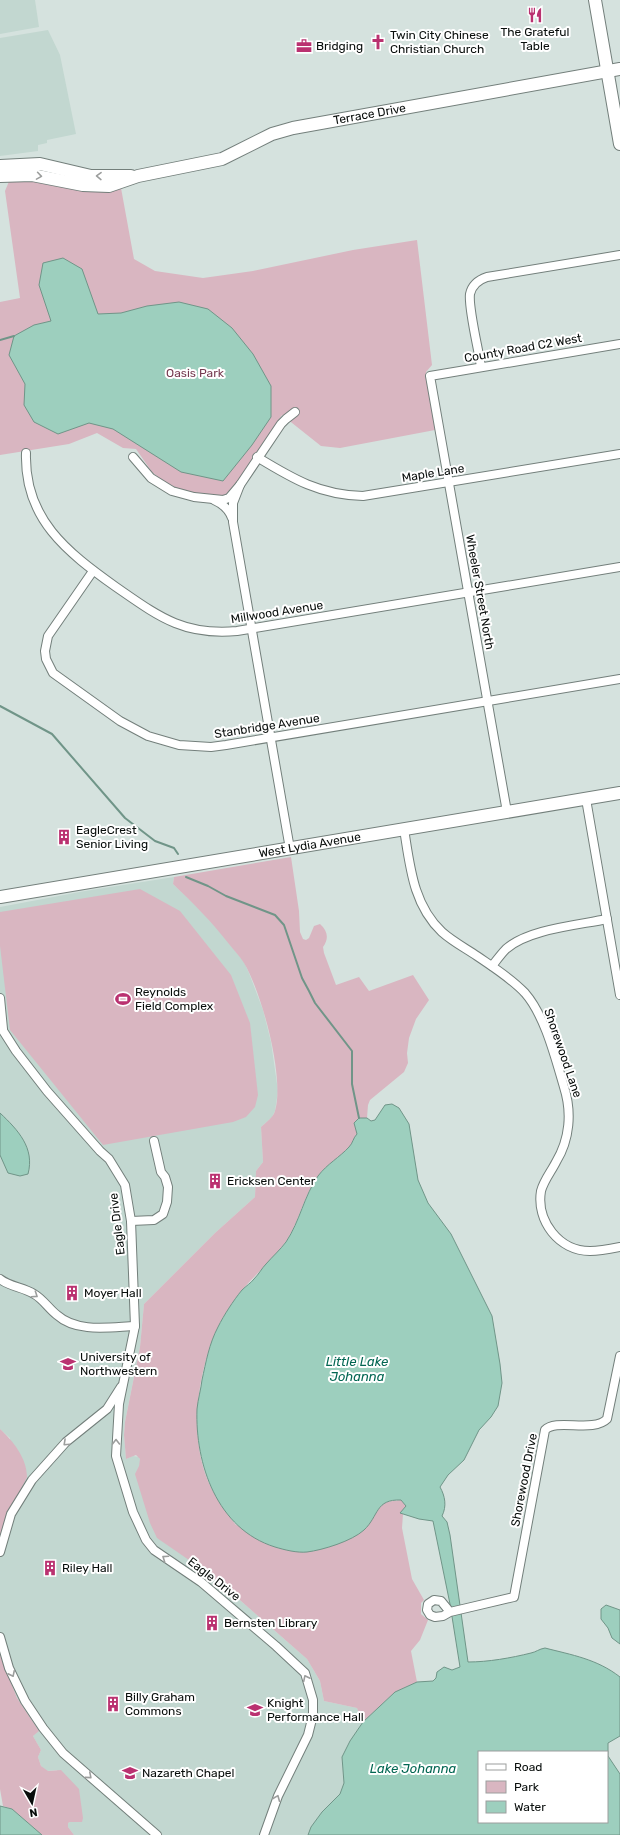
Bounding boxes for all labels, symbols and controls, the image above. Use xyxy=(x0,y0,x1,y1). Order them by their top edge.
restaurant icon: The Grateful Table xyxy=(526,6,544,24)
place label: The Grateful Table xyxy=(501,25,570,53)
place label: Twin City Chinese Christian Church xyxy=(390,28,489,56)
church icon: Twin City Chinese Christian Church xyxy=(369,33,387,51)
office icon: Bridging xyxy=(295,37,313,55)
place label: Bridging xyxy=(316,39,363,53)
street label: Terrace Drive xyxy=(332,101,407,128)
one-way arrow xyxy=(36,171,42,180)
one-way arrow xyxy=(96,172,102,180)
street label: County Road C2 West xyxy=(463,331,583,365)
park label: Oasis Park xyxy=(166,366,225,380)
street label: Maple Lane xyxy=(401,461,466,485)
street label: Wheeler Street North xyxy=(463,533,497,651)
street label: Millwood Avenue xyxy=(230,598,324,626)
street label: Stanbridge Avenue xyxy=(213,711,321,741)
place label: EagleCrest Senior Living xyxy=(76,823,148,851)
building icon: EagleCrest Senior Living xyxy=(55,828,73,846)
street label: West Lydia Avenue xyxy=(258,830,362,861)
place label: Reynolds Field Complex xyxy=(135,985,214,1013)
sports icon: Reynolds Field Complex xyxy=(114,990,132,1008)
street label: Shorewood Lane xyxy=(541,1007,585,1100)
building icon: Ericksen Center xyxy=(206,1172,224,1190)
place label: Ericksen Center xyxy=(227,1174,316,1188)
street label: Eagle Drive xyxy=(106,1192,128,1256)
building icon: Moyer Hall xyxy=(63,1284,81,1302)
place label: Moyer Hall xyxy=(84,1286,142,1300)
one-way arrow xyxy=(31,1291,38,1298)
place label: University of Northwestern xyxy=(80,1350,157,1378)
water label: Little Lake Johanna xyxy=(326,1354,388,1384)
school or university icon: University of Northwestern xyxy=(59,1355,77,1373)
street label: Shorewood Drive xyxy=(508,1432,540,1528)
one-way arrow xyxy=(63,1438,71,1445)
one-way arrow xyxy=(112,1439,120,1445)
street label: Eagle Drive xyxy=(185,1554,243,1604)
one-way arrow xyxy=(163,1555,170,1562)
building icon: Riley Hall xyxy=(41,1559,59,1577)
place label: Riley Hall xyxy=(62,1561,113,1575)
building icon: Bernsten Library xyxy=(203,1614,221,1632)
place label: Bernsten Library xyxy=(224,1616,318,1630)
one-way arrow xyxy=(7,1669,15,1677)
one-way arrow xyxy=(303,1674,311,1682)
place label: Billy Graham Commons xyxy=(125,1690,195,1718)
building icon: Billy Graham Commons xyxy=(104,1695,122,1713)
place label: Knight Performance Hall xyxy=(267,1696,364,1724)
school or university icon: Knight Performance Hall xyxy=(246,1701,264,1719)
legend xyxy=(478,1751,608,1823)
text: Road xyxy=(514,1760,542,1774)
water label: Lake Johanna xyxy=(370,1761,457,1776)
school or university icon: Nazareth Chapel xyxy=(121,1764,139,1782)
place label: Nazareth Chapel xyxy=(142,1766,235,1780)
one-way arrow xyxy=(85,1772,92,1779)
text: Park xyxy=(514,1780,540,1794)
north arrow xyxy=(12,1783,52,1823)
one-way arrow xyxy=(272,1795,280,1803)
text: Water xyxy=(514,1800,546,1814)
text: N xyxy=(28,1805,38,1819)

